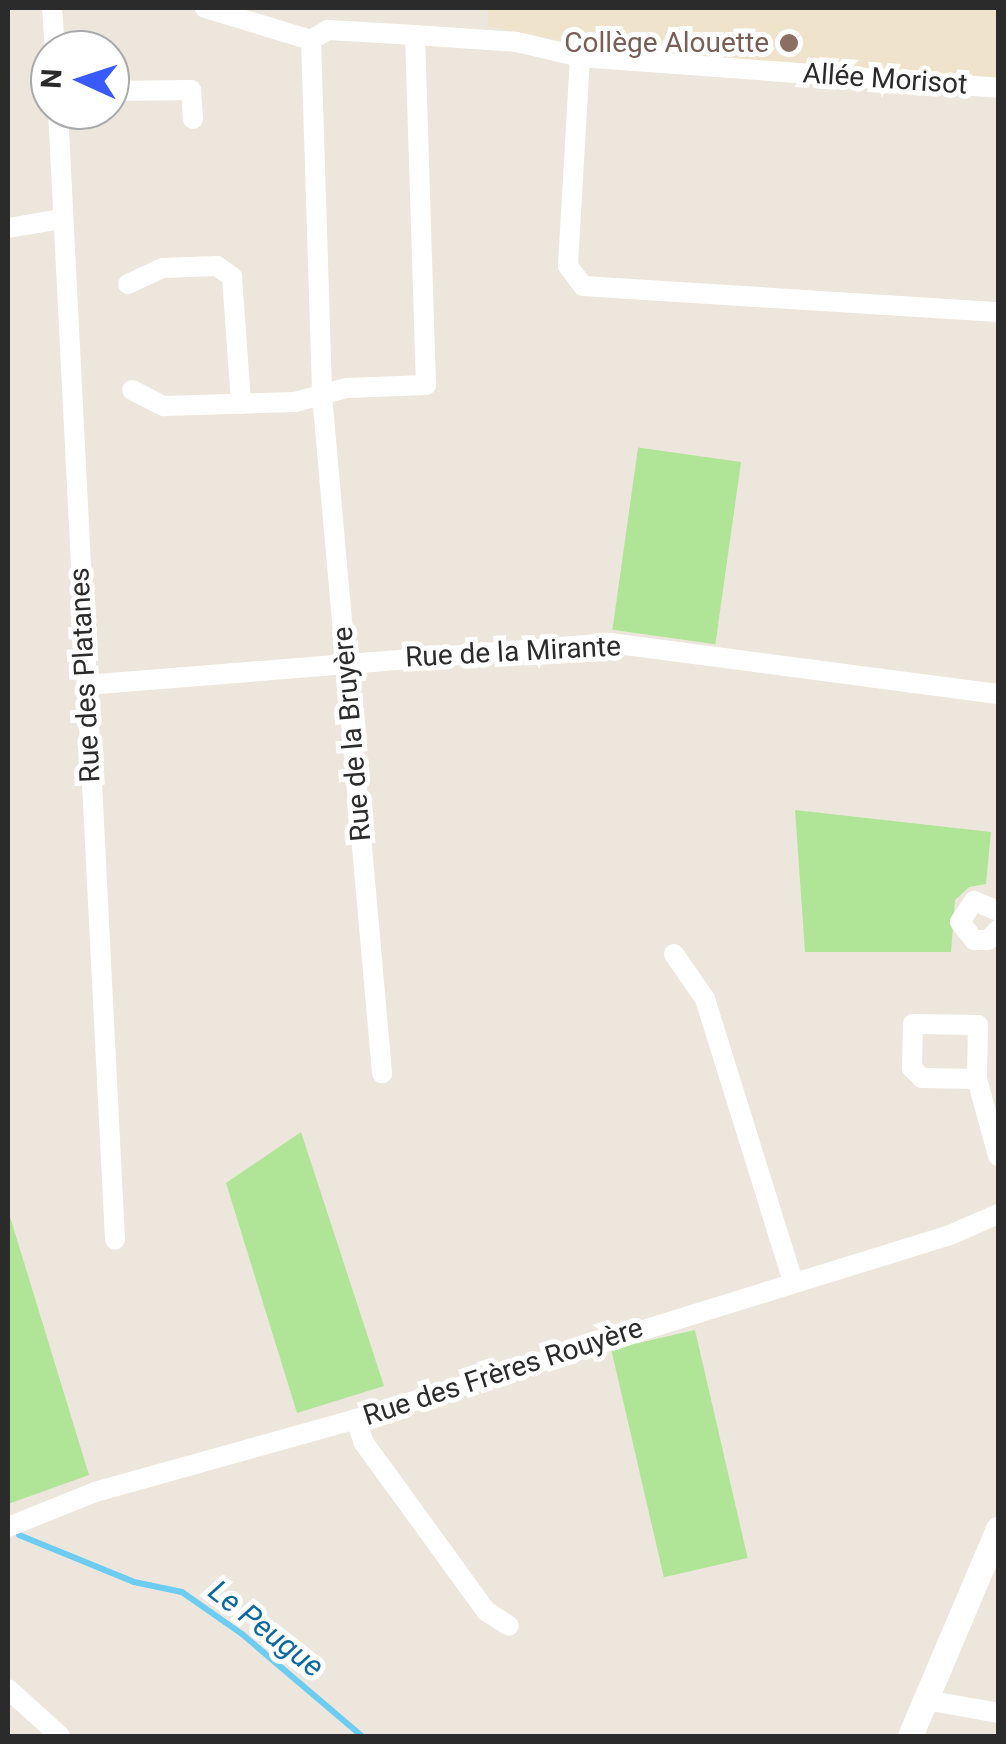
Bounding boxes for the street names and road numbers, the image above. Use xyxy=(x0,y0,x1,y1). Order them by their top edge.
street label: Allée Morisot xyxy=(802,56,968,102)
street label: Rue des Platanes xyxy=(63,567,107,783)
street label: Rue de la Bruyère xyxy=(326,625,378,843)
street label: Rue de la Mirante xyxy=(404,630,622,674)
street label: Rue des Frères Rouyère xyxy=(359,1311,647,1433)

